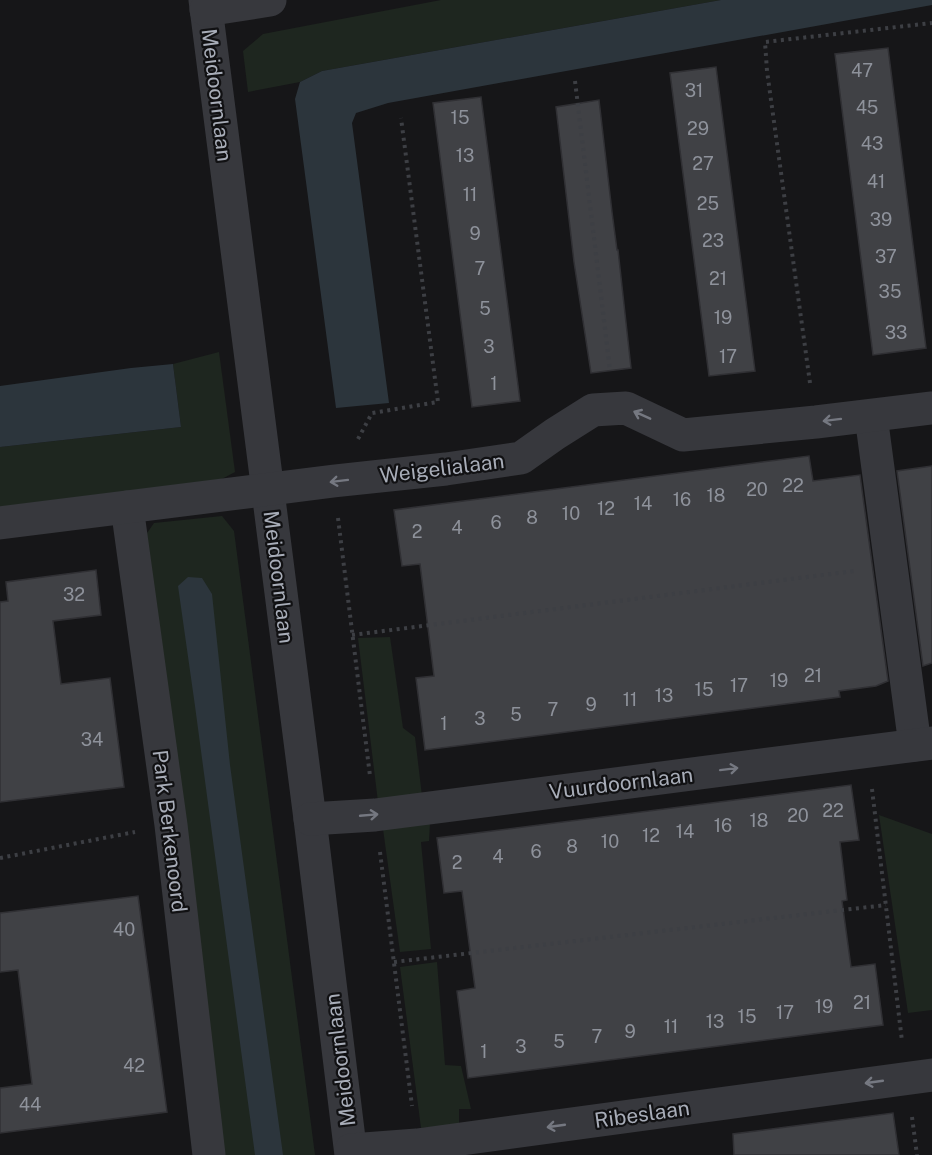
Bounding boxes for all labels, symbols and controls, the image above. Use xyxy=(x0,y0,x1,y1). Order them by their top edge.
street label: Meidoornlaan xyxy=(196,27,238,163)
house number: 47 xyxy=(851,60,873,81)
house number: 31 xyxy=(685,80,703,101)
house number: 45 xyxy=(856,97,878,118)
house number: 15 xyxy=(451,107,469,128)
house number: 29 xyxy=(687,118,709,139)
house number: 43 xyxy=(861,133,883,154)
house number: 13 xyxy=(456,145,474,166)
house number: 27 xyxy=(692,153,714,174)
house number: 41 xyxy=(867,171,885,192)
house number: 11 xyxy=(463,184,477,205)
house number: 25 xyxy=(697,193,719,214)
house number: 39 xyxy=(870,209,892,230)
house number: 9 xyxy=(469,223,481,244)
house number: 23 xyxy=(702,230,724,251)
house number: 37 xyxy=(875,246,897,267)
house number: 7 xyxy=(475,258,485,279)
house number: 21 xyxy=(709,268,727,289)
house number: 35 xyxy=(879,281,901,302)
house number: 5 xyxy=(479,298,491,319)
house number: 19 xyxy=(714,307,732,328)
house number: 33 xyxy=(885,322,907,343)
house number: 3 xyxy=(483,336,495,357)
house number: 17 xyxy=(719,346,737,367)
house number: 1 xyxy=(490,373,498,394)
one-way arrow xyxy=(634,409,652,421)
one-way arrow xyxy=(823,415,843,426)
street label: Weigelialaan xyxy=(378,448,506,488)
house number: 22 xyxy=(782,475,804,496)
one-way arrow xyxy=(330,476,350,487)
house number: 20 xyxy=(746,479,768,500)
house number: 18 xyxy=(707,485,725,506)
house number: 16 xyxy=(673,489,691,510)
house number: 14 xyxy=(634,493,652,514)
house number: 12 xyxy=(597,498,615,519)
house number: 10 xyxy=(562,503,580,524)
house number: 8 xyxy=(526,507,538,528)
street label: Meidoornlaan xyxy=(258,509,300,645)
house number: 6 xyxy=(490,512,502,533)
house number: 4 xyxy=(451,517,463,538)
house number: 2 xyxy=(412,521,422,542)
house number: 32 xyxy=(63,584,85,605)
house number: 21 xyxy=(804,665,822,686)
house number: 19 xyxy=(770,670,788,691)
house number: 17 xyxy=(730,675,748,696)
house number: 15 xyxy=(695,679,713,700)
house number: 13 xyxy=(655,685,673,706)
house number: 11 xyxy=(623,689,637,710)
house number: 9 xyxy=(585,694,597,715)
house number: 7 xyxy=(548,699,558,720)
house number: 5 xyxy=(510,704,522,725)
house number: 3 xyxy=(474,708,486,729)
house number: 1 xyxy=(440,713,448,734)
house number: 34 xyxy=(81,729,103,750)
street label: Park Berkenoord xyxy=(148,748,192,914)
street label: Vuurdoornlaan xyxy=(548,762,694,804)
one-way arrow xyxy=(718,763,738,774)
house number: 22 xyxy=(822,800,844,821)
house number: 20 xyxy=(787,805,809,826)
one-way arrow xyxy=(358,809,378,820)
house number: 18 xyxy=(750,810,768,831)
house number: 16 xyxy=(714,815,732,836)
house number: 14 xyxy=(676,821,694,842)
house number: 12 xyxy=(642,825,660,846)
house number: 10 xyxy=(601,831,619,852)
house number: 8 xyxy=(566,836,578,857)
house number: 6 xyxy=(530,841,542,862)
house number: 4 xyxy=(492,846,504,867)
house number: 2 xyxy=(452,852,462,873)
house number: 40 xyxy=(113,919,135,940)
street label: Meidoornlaan xyxy=(319,992,361,1128)
house number: 21 xyxy=(853,992,871,1013)
house number: 19 xyxy=(815,996,833,1017)
house number: 17 xyxy=(776,1002,794,1023)
house number: 15 xyxy=(738,1006,756,1027)
house number: 13 xyxy=(706,1011,724,1032)
house number: 11 xyxy=(664,1016,678,1037)
house number: 9 xyxy=(624,1021,636,1042)
house number: 7 xyxy=(592,1026,602,1047)
house number: 5 xyxy=(553,1031,565,1052)
house number: 3 xyxy=(515,1036,527,1057)
house number: 1 xyxy=(480,1041,488,1062)
house number: 42 xyxy=(123,1055,145,1076)
one-way arrow xyxy=(865,1077,884,1088)
house number: 44 xyxy=(19,1094,41,1115)
street label: Ribeslaan xyxy=(593,1095,691,1133)
one-way arrow xyxy=(547,1120,566,1131)

